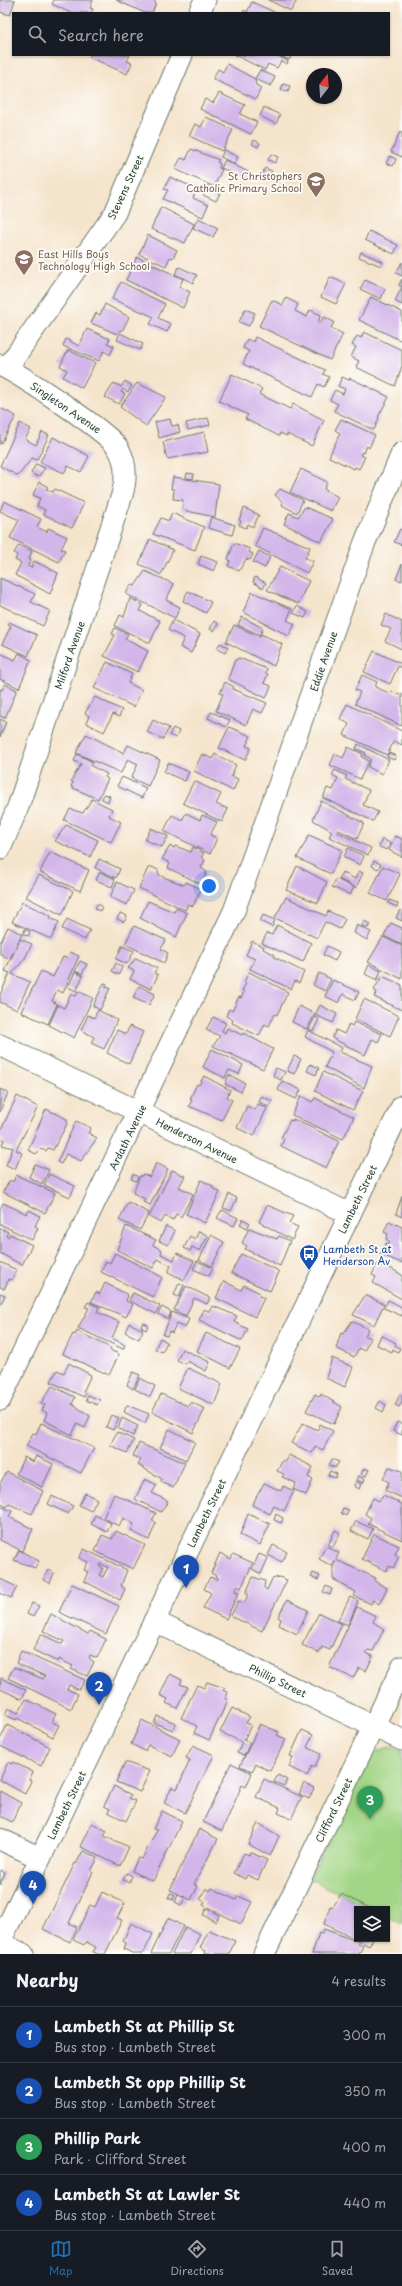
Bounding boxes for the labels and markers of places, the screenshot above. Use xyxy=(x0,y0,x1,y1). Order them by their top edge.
place label: St Christophers Catholic Primary School xyxy=(186,168,302,195)
school or university icon: St Christophers Catholic Primary School xyxy=(305,170,327,198)
place label: East Hills Boys Technology High School xyxy=(38,246,150,274)
school or university icon: East Hills Boys Technology High School xyxy=(13,248,35,276)
place label: Lambeth St at Henderson Av xyxy=(323,1241,392,1268)
bus stop icon: Lambeth St at Henderson Av xyxy=(298,1243,320,1271)
pin: 1 xyxy=(173,1555,199,1588)
pin: 2 xyxy=(86,1672,112,1705)
pin: 3 xyxy=(357,1786,383,1819)
pin: 4 xyxy=(20,1871,46,1904)

